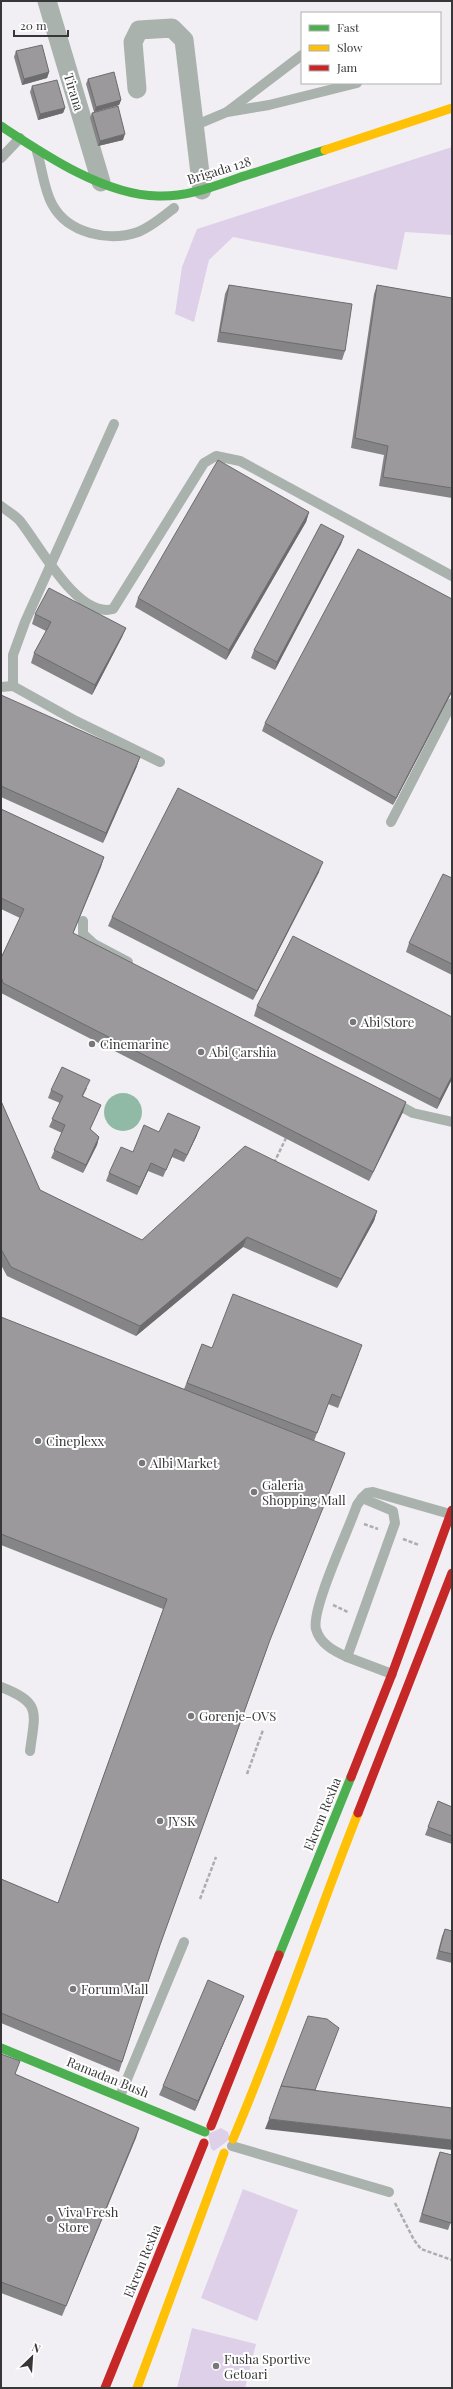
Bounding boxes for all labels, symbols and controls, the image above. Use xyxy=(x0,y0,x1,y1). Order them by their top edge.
scale bar xyxy=(14,12,68,38)
legend xyxy=(301,12,441,84)
text: 20 m xyxy=(20,17,47,33)
text: Fast xyxy=(337,19,360,35)
text: Slow xyxy=(337,39,363,55)
text: Jam xyxy=(336,59,358,75)
street label: Tirana xyxy=(61,71,88,113)
street label: Brigada 128 xyxy=(185,152,253,187)
place label: Abi Store xyxy=(360,1013,415,1030)
marker: Abi Store xyxy=(348,1017,358,1027)
place label: Cinemarine xyxy=(100,1035,169,1052)
marker: Cinemarine xyxy=(87,1039,97,1049)
place label: Abi Çarshia xyxy=(208,1043,277,1060)
marker: Abi Çarshia xyxy=(196,1047,206,1057)
place label: Cineplexx xyxy=(46,1432,104,1449)
marker: Cineplexx xyxy=(33,1436,43,1446)
place label: Albi Market xyxy=(149,1454,218,1471)
marker: Albi Market xyxy=(137,1458,147,1468)
place label: Galeria Shopping Mall xyxy=(262,1476,346,1508)
marker: Galeria Shopping Mall xyxy=(249,1487,259,1497)
place label: Gorenje-OVS xyxy=(199,1707,276,1724)
marker: Gorenje-OVS xyxy=(186,1711,196,1721)
street label: Ekrem Rexha xyxy=(299,1774,344,1853)
place label: JYSK xyxy=(167,1812,196,1829)
marker: JYSK xyxy=(155,1816,165,1826)
place label: Forum Mall xyxy=(81,1980,149,1997)
marker: Forum Mall xyxy=(68,1984,78,1994)
street label: Ramadan Bush xyxy=(65,2052,152,2101)
place label: Viva Fresh Store xyxy=(57,2203,119,2235)
marker: Viva Fresh Store xyxy=(45,2214,55,2224)
street label: Ekrem Rexha xyxy=(119,2221,164,2300)
north arrow xyxy=(12,2337,52,2377)
text: N xyxy=(30,2339,43,2356)
place label: Fusha Sportive Getoari xyxy=(224,2350,311,2382)
marker: Fusha Sportive Getoari xyxy=(211,2361,221,2371)

